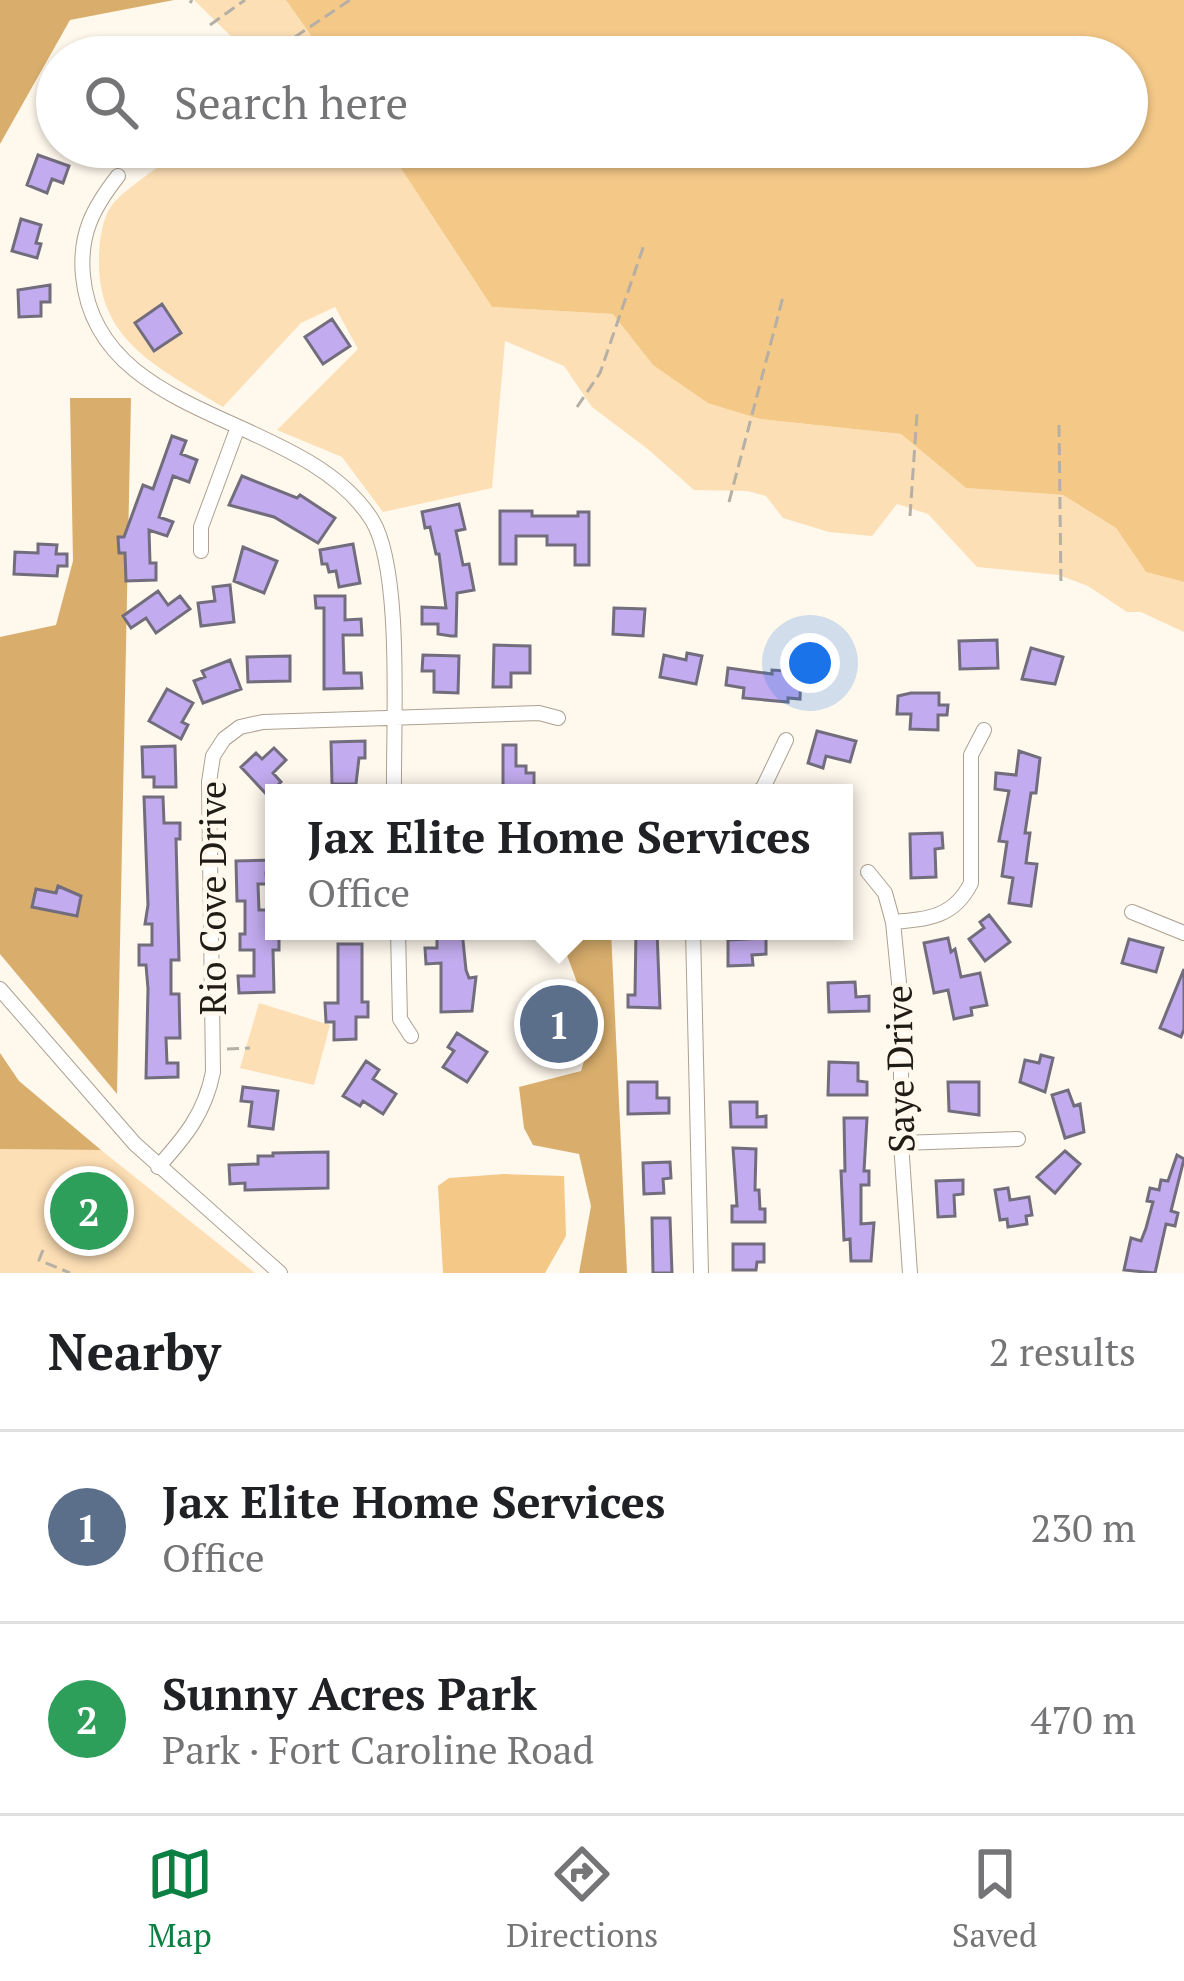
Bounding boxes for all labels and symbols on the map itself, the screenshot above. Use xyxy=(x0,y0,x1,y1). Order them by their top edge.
your location xyxy=(780,633,840,693)
street label: Rio Cove Drive xyxy=(189,781,236,1015)
pin: 1 xyxy=(520,979,598,1069)
street label: Saye Drive xyxy=(875,985,924,1153)
pin: 2 xyxy=(50,1166,128,1256)

